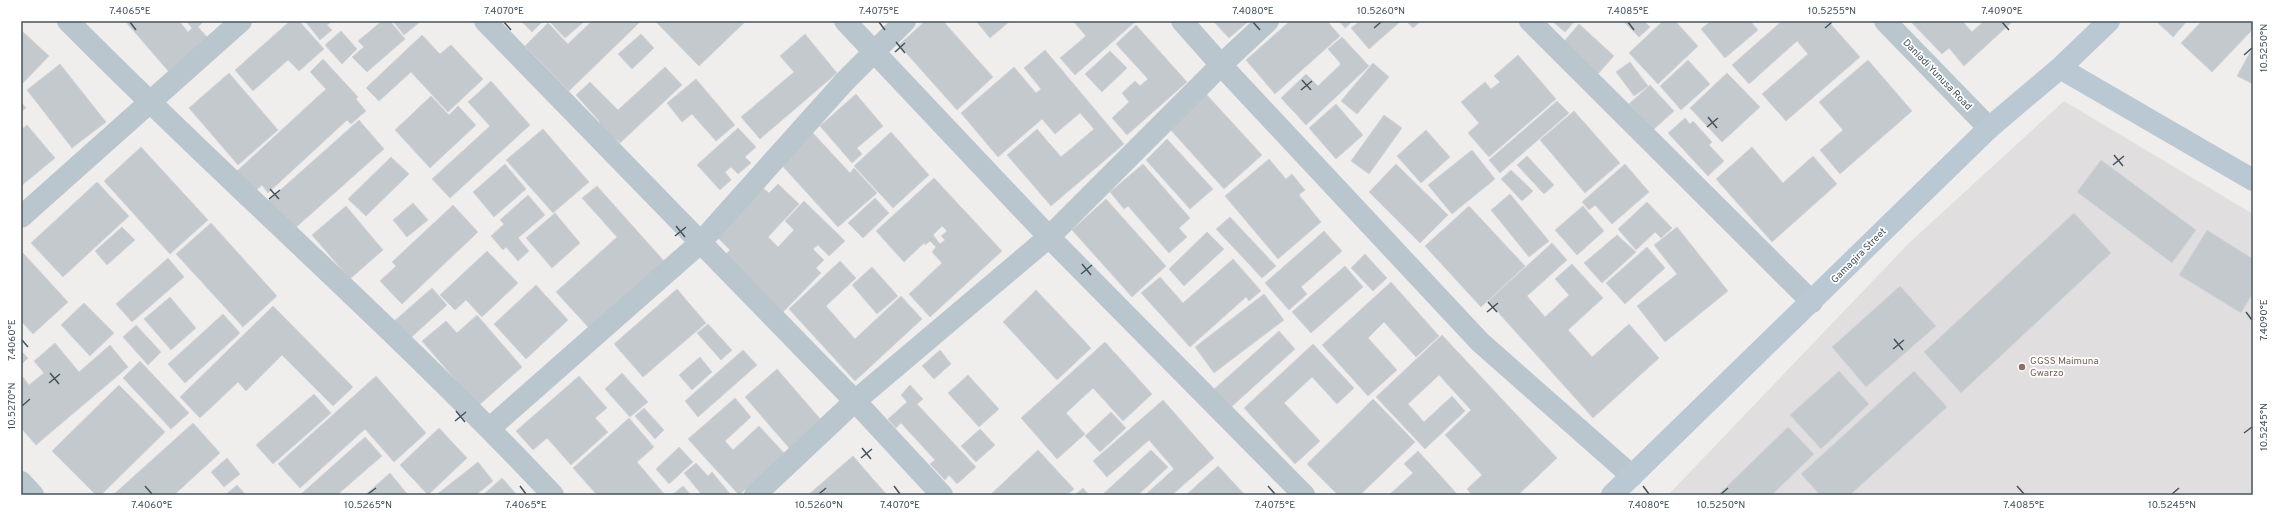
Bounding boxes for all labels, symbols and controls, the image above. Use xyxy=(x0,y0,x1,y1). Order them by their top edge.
text: 7.4065°E xyxy=(109,5,151,18)
text: 7.4070°E xyxy=(484,5,524,18)
text: 7.4075°E xyxy=(859,5,899,18)
text: 7.4080°E xyxy=(1232,5,1274,18)
text: 10.5260°N xyxy=(1357,5,1405,18)
text: 7.4085°E xyxy=(1607,5,1649,18)
text: 10.5255°N xyxy=(1808,5,1856,18)
text: 7.4090°E xyxy=(1981,5,2023,18)
text: 10.5250°N xyxy=(2258,24,2271,72)
street label: Danladi Yunusa Road xyxy=(1900,37,1974,113)
street label: Gamagira Street xyxy=(1829,225,1890,286)
text: 7.4090°E xyxy=(2258,299,2271,341)
text: 7.4060°E xyxy=(6,319,19,361)
place label: GGSS Maimuna Gwarzo xyxy=(2030,355,2099,380)
marker: GGSS Maimuna Gwarzo xyxy=(2017,362,2027,372)
text: 10.5270°N xyxy=(6,382,19,430)
text: 10.5245°N xyxy=(2258,403,2271,451)
text: 7.4060°E xyxy=(131,499,173,512)
text: 10.5265°N xyxy=(344,499,392,512)
text: 7.4065°E xyxy=(505,499,547,512)
text: 10.5260°N xyxy=(795,499,843,512)
text: 7.4070°E xyxy=(880,499,920,512)
text: 7.4075°E xyxy=(1255,499,1295,512)
text: 7.4080°E xyxy=(1628,499,1670,512)
text: 10.5250°N xyxy=(1697,499,1745,512)
text: 7.4085°E xyxy=(2003,499,2045,512)
text: 10.5245°N xyxy=(2148,499,2196,512)

